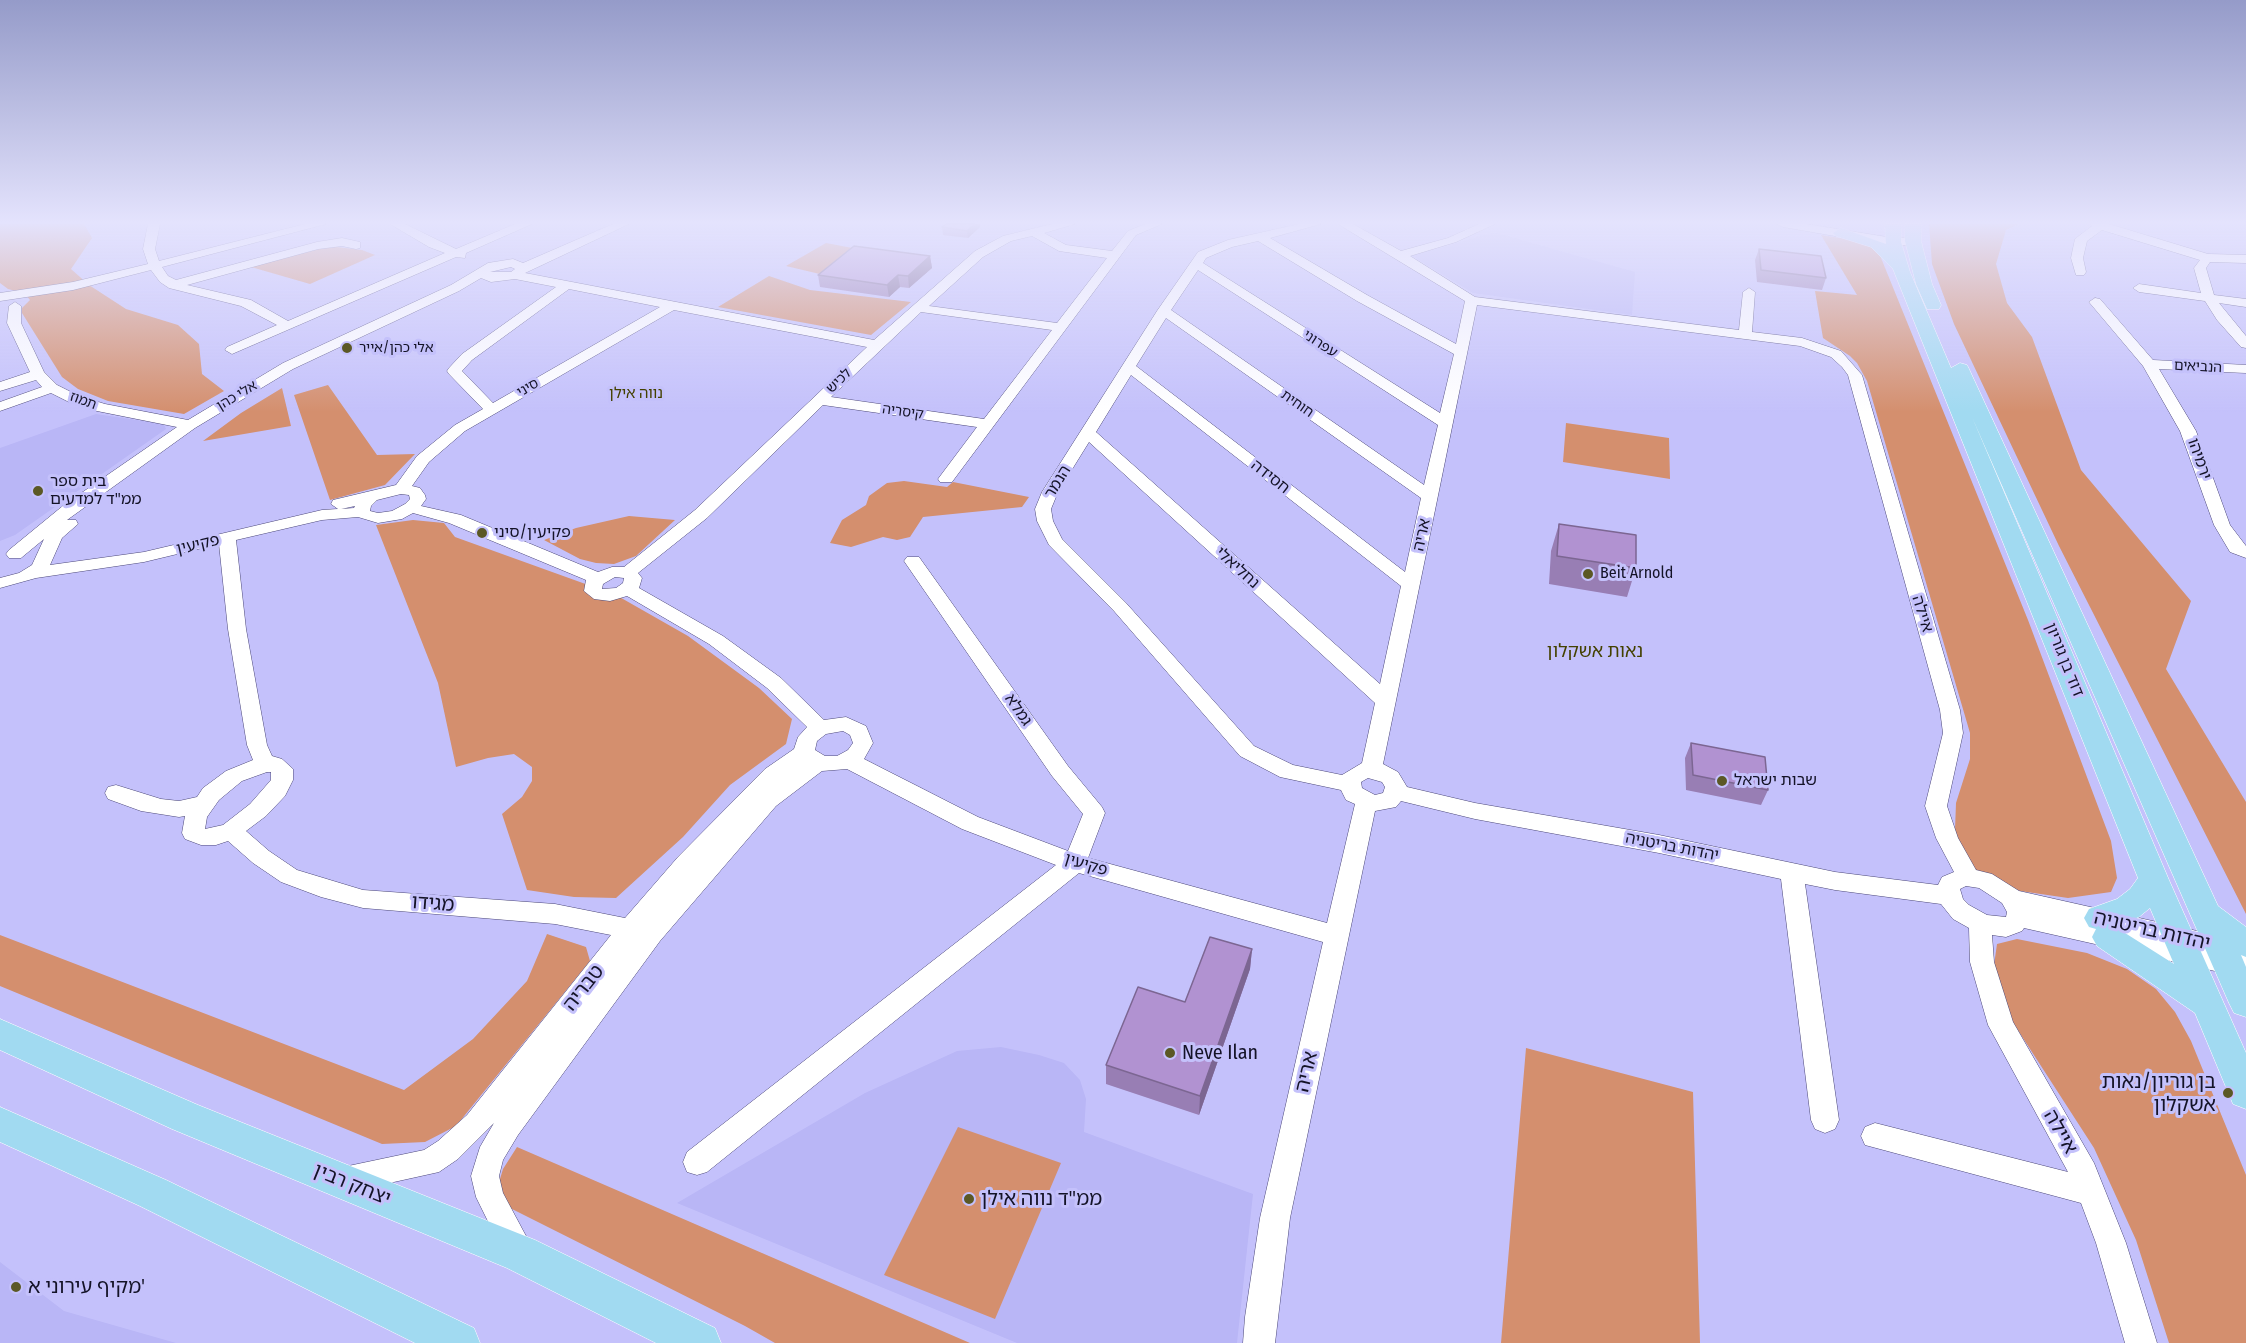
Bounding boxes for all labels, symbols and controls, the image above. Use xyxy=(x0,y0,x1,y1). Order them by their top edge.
street label: עפרוני xyxy=(1300,327,1340,361)
place label: אלי כהן/אייר xyxy=(359,340,434,356)
marker: אלי כהן/אייר xyxy=(340,341,354,355)
street label: הנביאים xyxy=(2174,357,2222,377)
street label: לכיש xyxy=(823,365,855,397)
street label: סיני xyxy=(514,375,542,401)
street label: אלי כהן xyxy=(214,377,260,415)
district label: נווה אילן xyxy=(609,385,663,403)
street label: חוחית xyxy=(1277,387,1317,421)
street label: תמוז xyxy=(67,388,99,414)
street label: קיסריה xyxy=(881,401,925,423)
street label: ירמיהו xyxy=(2183,436,2215,482)
street label: חסידה xyxy=(1247,456,1293,498)
street label: הנמר xyxy=(1041,462,1075,502)
place label: בית ספר ממ"ד למדעים xyxy=(50,472,142,510)
marker: בית ספר ממ"ד למדעים xyxy=(31,484,45,498)
street label: אריה xyxy=(1409,517,1435,553)
place label: פקיעין/סיני xyxy=(494,523,571,543)
marker: פקיעין/סיני xyxy=(475,526,489,540)
street label: פקיעין xyxy=(174,531,222,559)
street label: נחליאלי xyxy=(1211,543,1263,593)
place label: Beit Arnold xyxy=(1600,564,1673,584)
marker: Beit Arnold xyxy=(1581,567,1595,581)
street label: איילה xyxy=(1907,593,1937,635)
street label: דוד בן גוריון xyxy=(2041,620,2087,700)
district label: נאות אשקלון xyxy=(1547,641,1643,663)
street label: גמלא xyxy=(1000,690,1036,730)
place label: שבות ישראל xyxy=(1734,771,1817,791)
marker: שבות ישראל xyxy=(1715,774,1729,788)
street label: יהדות בריטניה xyxy=(1624,829,1720,865)
street label: פקיעין xyxy=(1062,849,1110,881)
street label: מגידו xyxy=(411,891,455,917)
street label: יהדות בריטניה xyxy=(2092,906,2212,956)
street label: טבריה xyxy=(558,960,610,1016)
place label: Neve Ilan xyxy=(1182,1041,1258,1065)
marker: Neve Ilan xyxy=(1163,1046,1177,1060)
street label: אריה xyxy=(1291,1049,1323,1095)
place label: בן גוריון/נאות אשקלון xyxy=(2102,1070,2216,1117)
marker: בן גוריון/נאות אשקלון xyxy=(2221,1086,2235,1100)
street label: איילה xyxy=(2038,1106,2082,1158)
street label: יצחק רבין xyxy=(310,1159,394,1211)
place label: ממ"ד נווה אילן xyxy=(981,1187,1102,1211)
marker: ממ"ד נווה אילן xyxy=(962,1192,976,1206)
place label: מקיף עירוני א' xyxy=(28,1275,145,1299)
marker: מקיף עירוני א' xyxy=(9,1280,23,1294)

